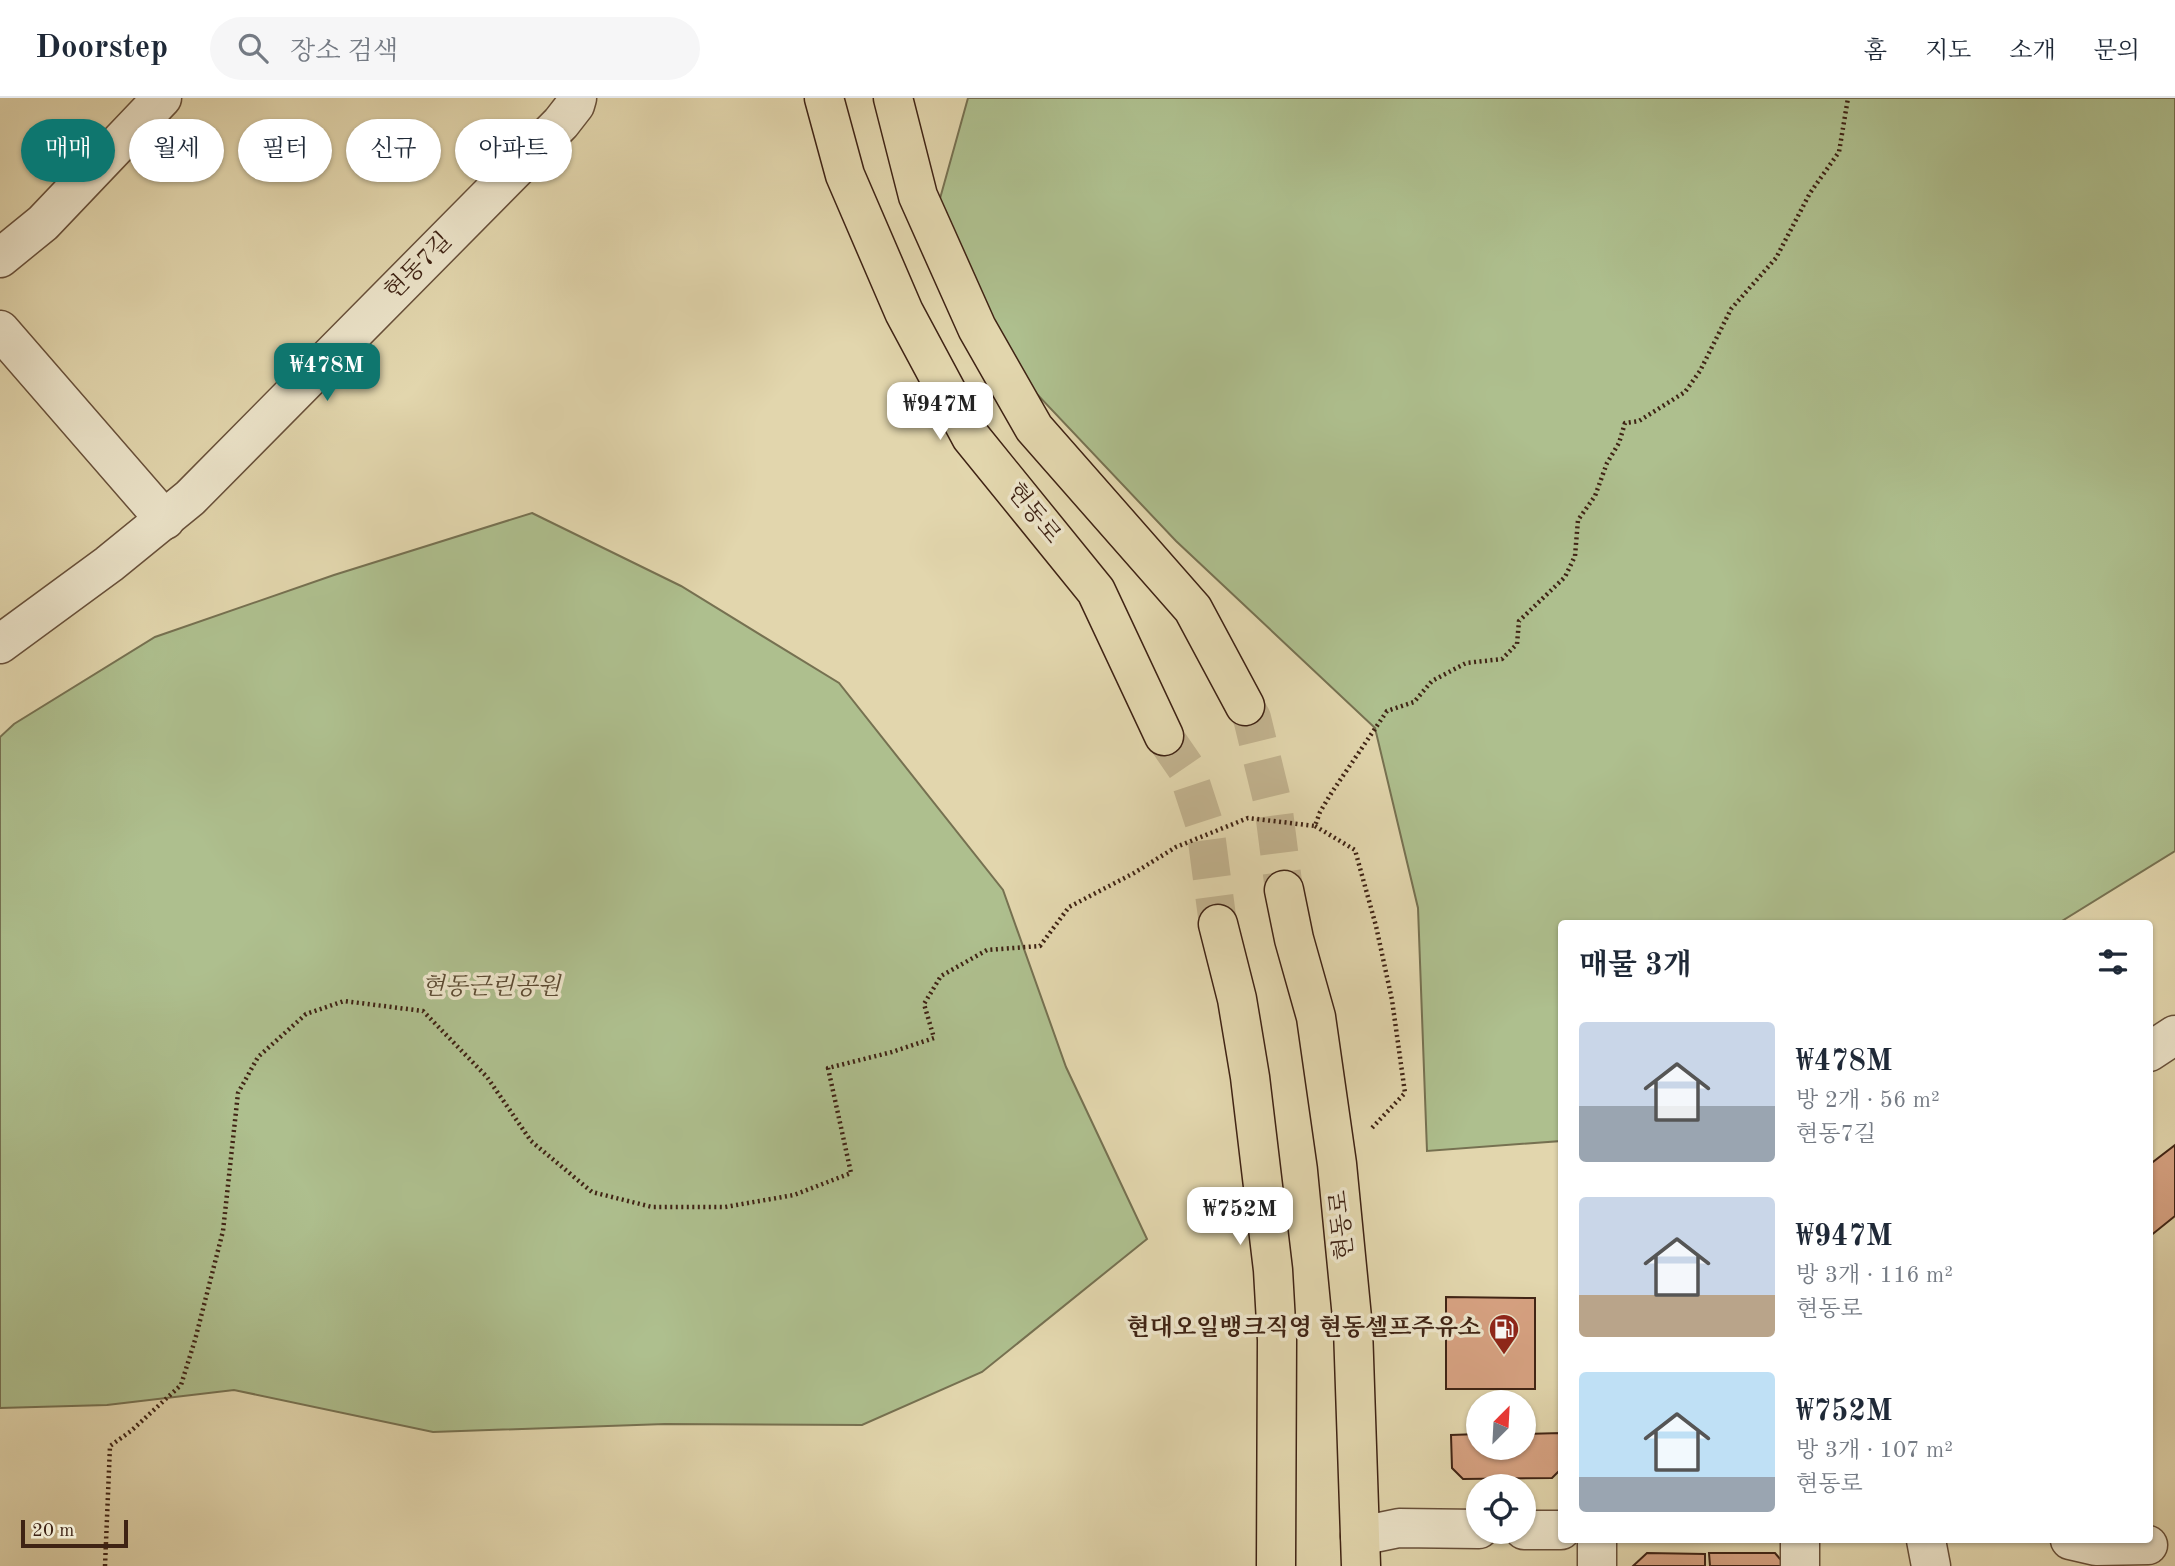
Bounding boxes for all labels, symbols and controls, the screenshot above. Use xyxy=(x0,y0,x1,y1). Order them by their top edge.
search box xyxy=(210,17,700,80)
icon: search xyxy=(234,29,272,67)
text: Doorstep xyxy=(35,32,168,65)
text: 장소 검색 xyxy=(290,39,398,65)
text: 홈 xyxy=(1864,40,1887,64)
text: 지도 xyxy=(1925,40,1971,64)
text: 소개 xyxy=(2009,40,2056,64)
text: 문의 xyxy=(2094,40,2140,64)
chip: 매매 xyxy=(21,119,115,182)
chip: 월세 xyxy=(129,119,224,182)
chip: 필터 xyxy=(238,119,332,182)
chip: 신규 xyxy=(346,119,441,182)
chip: 아파트 xyxy=(455,119,572,182)
street label: 현동7길 xyxy=(380,228,457,305)
pin: ₩478M xyxy=(278,344,376,403)
text: ₩478M xyxy=(290,354,364,377)
pin: ₩947M xyxy=(891,382,989,442)
text: ₩947M xyxy=(903,393,977,416)
street label: 현동로 xyxy=(1002,478,1066,549)
icon: filters xyxy=(2094,943,2132,981)
text: 매물 3개 xyxy=(1579,951,1692,981)
park label: 현동근린공원 xyxy=(421,973,562,1000)
text: ₩478M xyxy=(1796,1047,1893,1077)
icon: home xyxy=(1635,1050,1719,1134)
text: 방 2개 · 56 m² xyxy=(1796,1089,1940,1112)
text: 현동7길 xyxy=(1796,1123,1876,1146)
pin: ₩752M xyxy=(1191,1188,1289,1247)
street label: 현동로 xyxy=(1325,1189,1359,1261)
text: ₩752M xyxy=(1203,1198,1277,1221)
text: ₩947M xyxy=(1796,1222,1893,1252)
icon: home xyxy=(1635,1225,1719,1309)
text: 방 3개 · 116 m² xyxy=(1796,1264,1953,1287)
text: 현동로 xyxy=(1796,1298,1863,1321)
fuel station icon: 현대오일뱅크직영 현동셀프주유소 xyxy=(1487,1312,1521,1356)
place label: 현대오일뱅크직영 현동셀프주유소 xyxy=(1127,1314,1481,1341)
north arrow xyxy=(1466,1390,1536,1460)
map controls xyxy=(1466,1390,1536,1544)
text: ₩752M xyxy=(1796,1397,1893,1427)
icon: home xyxy=(1635,1400,1719,1484)
text: 방 3개 · 107 m² xyxy=(1796,1439,1953,1462)
text: 현동로 xyxy=(1796,1473,1863,1496)
button: locate xyxy=(1466,1474,1536,1544)
scale bar xyxy=(21,1517,128,1549)
text: 20 m xyxy=(32,1522,74,1541)

